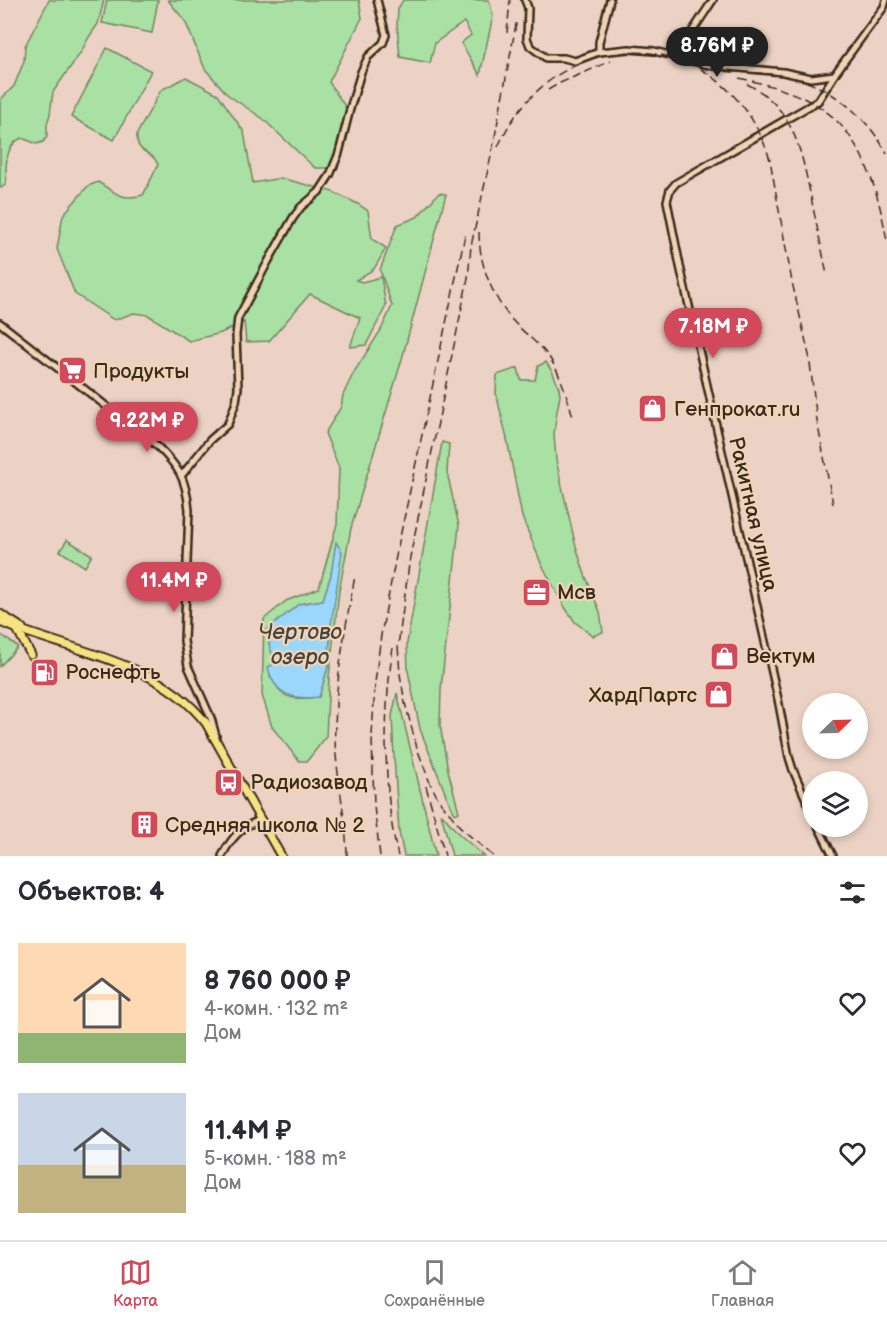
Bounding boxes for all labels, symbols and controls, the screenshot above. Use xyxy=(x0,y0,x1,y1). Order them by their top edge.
pin: 8.76M ₽ xyxy=(662,27,772,78)
text: 8.76M ₽ xyxy=(680,34,754,58)
pin: 7.18M ₽ xyxy=(658,308,768,359)
text: 7.18M ₽ xyxy=(678,315,748,339)
supermarket icon: Продукты xyxy=(56,355,88,387)
place label: Продукты xyxy=(93,359,189,384)
shop icon: Генпрокат.ru xyxy=(637,393,669,425)
place label: Генпрокат.ru xyxy=(674,397,801,422)
pin: 9.22M ₽ xyxy=(92,402,202,453)
text: 9.22M ₽ xyxy=(110,409,184,433)
street label: Ракитная улица xyxy=(723,434,783,594)
pin: 11.4M ₽ xyxy=(119,562,229,613)
text: 11.4M ₽ xyxy=(140,569,208,593)
office icon: Мсв xyxy=(520,576,552,608)
place label: Мсв xyxy=(557,580,596,605)
water label: Чертово озеро xyxy=(258,619,343,671)
shop icon: Вектум xyxy=(709,640,741,672)
place label: Вектум xyxy=(746,644,816,669)
fuel station icon: Роснефть xyxy=(28,656,60,688)
place label: Роснефть xyxy=(65,660,161,685)
shop icon: ХардПартс xyxy=(702,679,734,711)
place label: ХардПартс xyxy=(589,683,697,708)
north arrow xyxy=(802,693,868,759)
map controls xyxy=(802,693,868,837)
bus stop icon: Радиозавод xyxy=(213,766,245,798)
place label: Радиозавод xyxy=(250,770,368,795)
button: layers xyxy=(802,771,868,837)
building icon: Средняя школа № 2 xyxy=(128,809,160,841)
place label: Средняя школа № 2 xyxy=(165,813,365,838)
icon: filters xyxy=(836,876,869,909)
text: Объектов: 4 xyxy=(18,877,164,908)
text: 8 760 000 ₽ xyxy=(204,966,351,997)
icon: home xyxy=(66,967,138,1039)
icon: heart xyxy=(836,987,869,1020)
text: 4-комн. · 132 m² xyxy=(204,997,348,1021)
text: Дом xyxy=(204,1021,242,1045)
text: 11.4M ₽ xyxy=(204,1116,292,1147)
icon: home xyxy=(66,1117,138,1189)
icon: heart xyxy=(836,1137,869,1170)
text: 5-комн. · 188 m² xyxy=(204,1147,347,1171)
text: Дом xyxy=(204,1171,242,1195)
tab: Карта xyxy=(113,1256,158,1311)
tab: Сохранённые xyxy=(384,1256,485,1311)
tab: Главная xyxy=(711,1256,774,1311)

